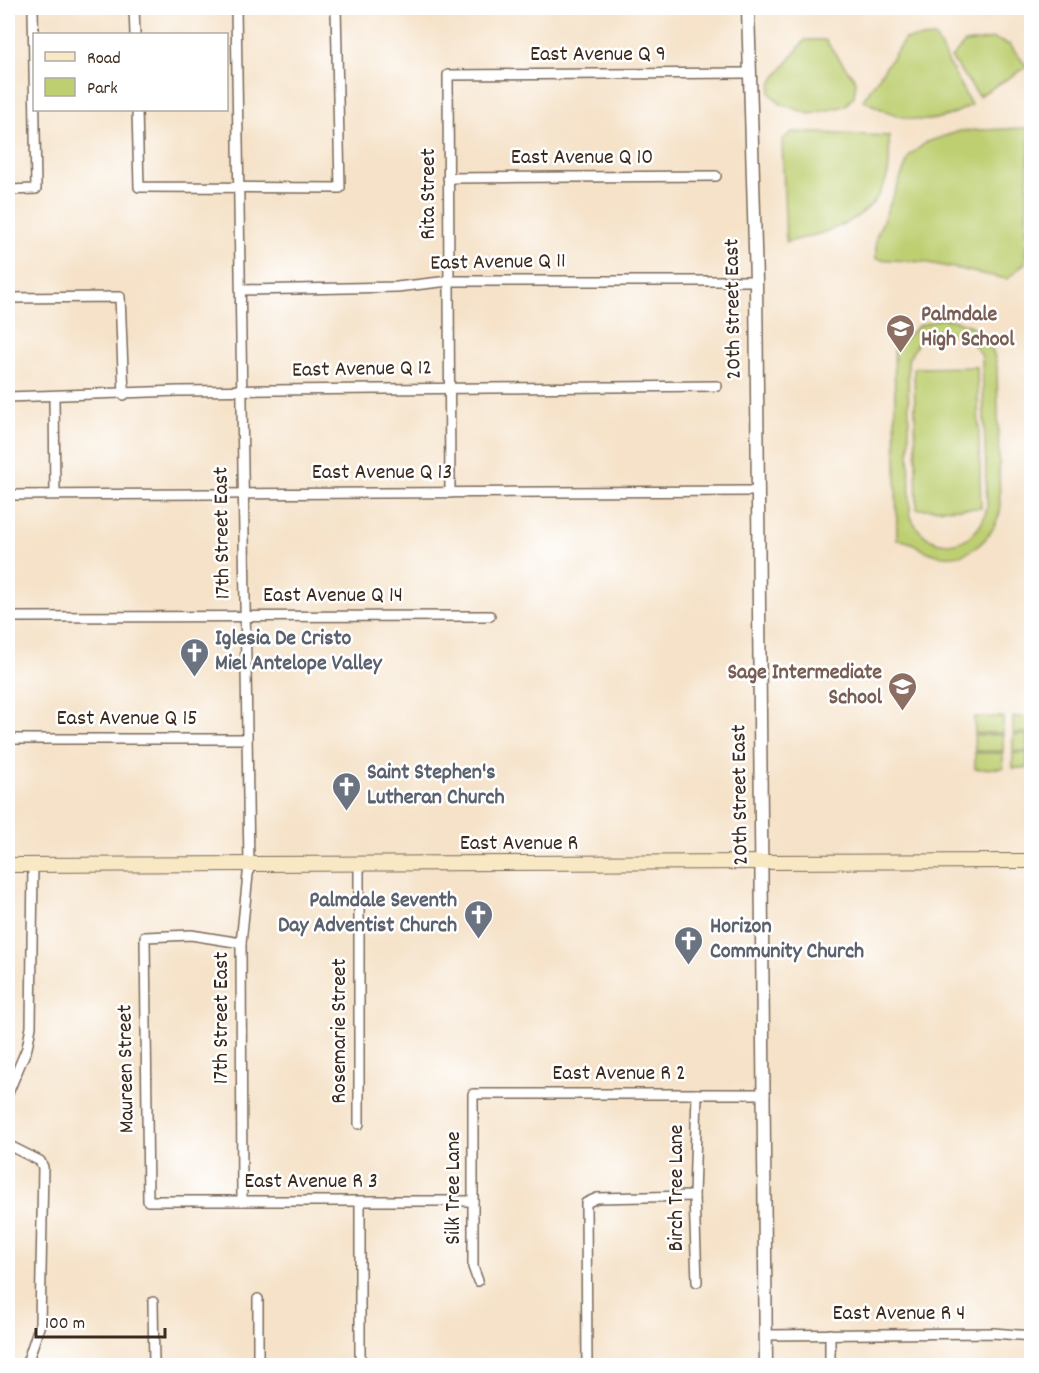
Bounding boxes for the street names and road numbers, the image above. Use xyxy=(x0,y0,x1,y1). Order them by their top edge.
street label: East Avenue Q 9 xyxy=(530,40,666,71)
street label: East Avenue Q 10 xyxy=(511,143,653,174)
street label: Rita Street xyxy=(414,148,445,240)
street label: 20th Street East xyxy=(717,238,751,380)
street label: East Avenue Q 11 xyxy=(430,246,566,280)
street label: East Avenue Q 12 xyxy=(292,353,432,387)
street label: East Avenue Q 13 xyxy=(312,458,452,489)
street label: 17th Street East xyxy=(206,466,240,600)
street label: East Avenue Q 14 xyxy=(263,581,403,612)
street label: East Avenue Q 15 xyxy=(57,704,197,735)
street label: 20th Street East xyxy=(724,724,758,866)
street label: East Avenue R xyxy=(460,829,578,860)
street label: 17th Street East xyxy=(207,952,238,1084)
street label: Rosemarie Street xyxy=(325,958,356,1104)
street label: Maureen Street xyxy=(110,1004,144,1134)
street label: East Avenue R 2 xyxy=(552,1059,686,1090)
street label: Birch Tree Lane xyxy=(662,1124,693,1252)
street label: Silk Tree Lane xyxy=(439,1131,470,1245)
street label: East Avenue R 3 xyxy=(244,1167,378,1198)
street label: East Avenue R 4 xyxy=(833,1299,965,1330)

